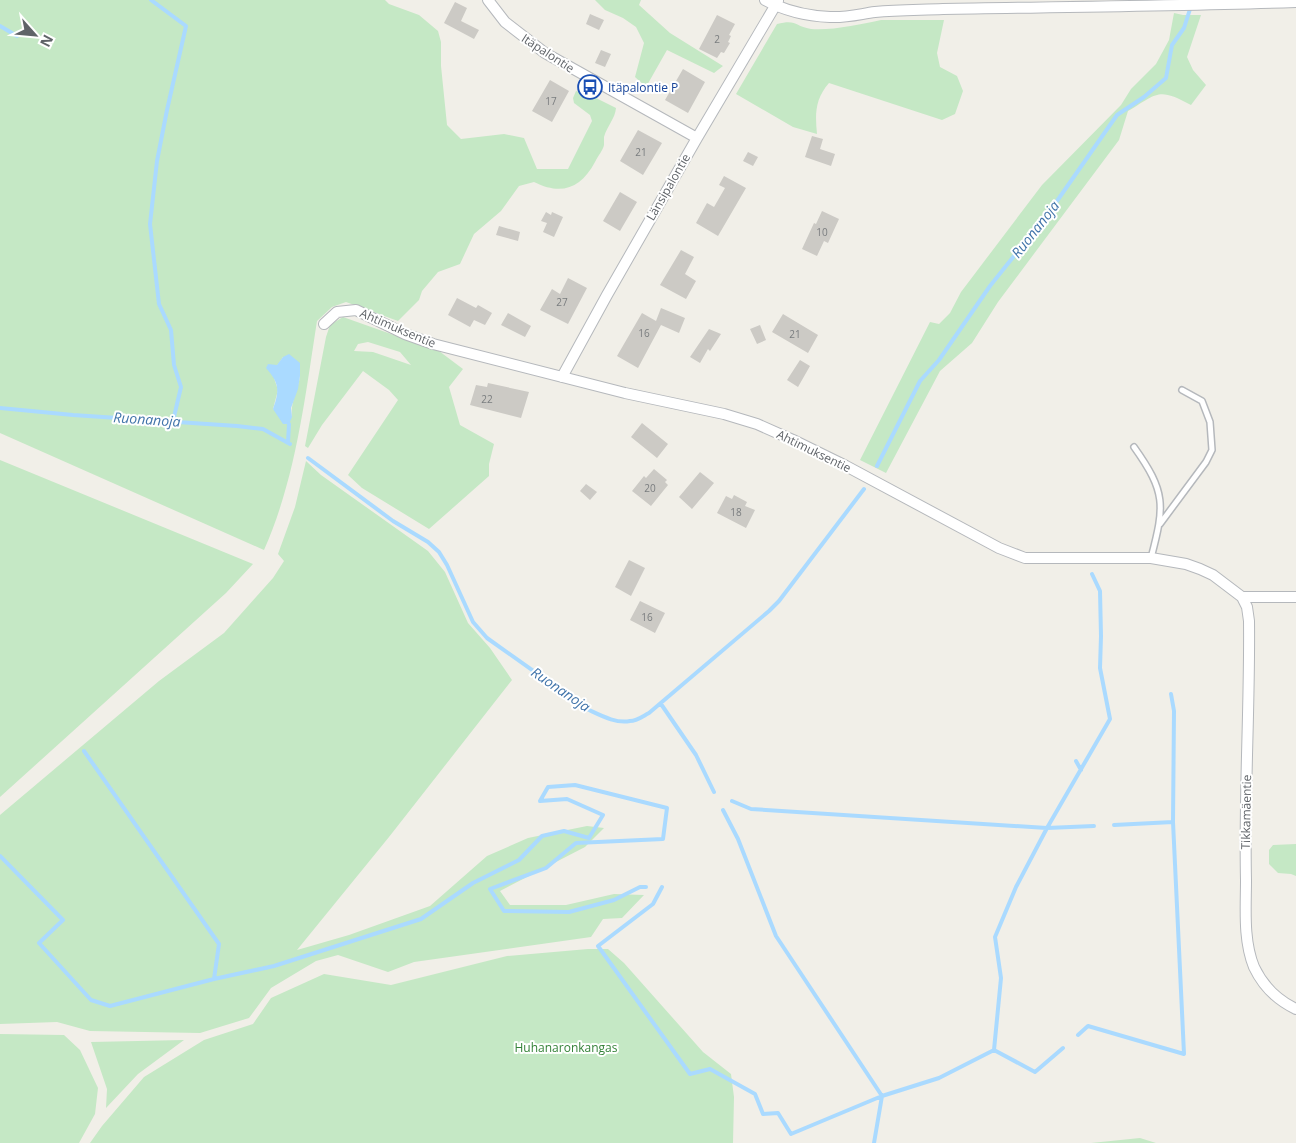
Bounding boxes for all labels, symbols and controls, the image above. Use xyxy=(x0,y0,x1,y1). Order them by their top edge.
north arrow xyxy=(10,10,60,60)
street label: Itäpalontie xyxy=(518,30,578,77)
text: N xyxy=(36,32,58,51)
house number: 2 xyxy=(714,32,720,46)
bus stop icon: Itäpalontie P xyxy=(577,74,603,100)
place label: Itäpalontie P xyxy=(608,79,678,96)
house number: 17 xyxy=(545,94,557,108)
house number: 21 xyxy=(635,145,647,159)
street label: Länsipalontie xyxy=(642,150,694,224)
water label: Ruonanoja xyxy=(1007,197,1063,261)
house number: 10 xyxy=(816,225,828,239)
house number: 27 xyxy=(556,295,568,309)
street label: Ahtimuksentie xyxy=(357,304,439,352)
house number: 16 xyxy=(638,326,650,340)
house number: 21 xyxy=(789,327,801,341)
house number: 22 xyxy=(481,392,493,406)
water label: Ruonanoja xyxy=(113,407,181,431)
street label: Ahtimuksentie xyxy=(774,426,854,476)
house number: 20 xyxy=(644,481,656,495)
house number: 18 xyxy=(730,505,742,519)
house number: 16 xyxy=(641,610,653,624)
water label: Ruonanoja xyxy=(528,662,594,716)
street label: Tikkamäentie xyxy=(1237,774,1255,850)
park label: Huhanaronkangas xyxy=(515,1039,618,1056)

